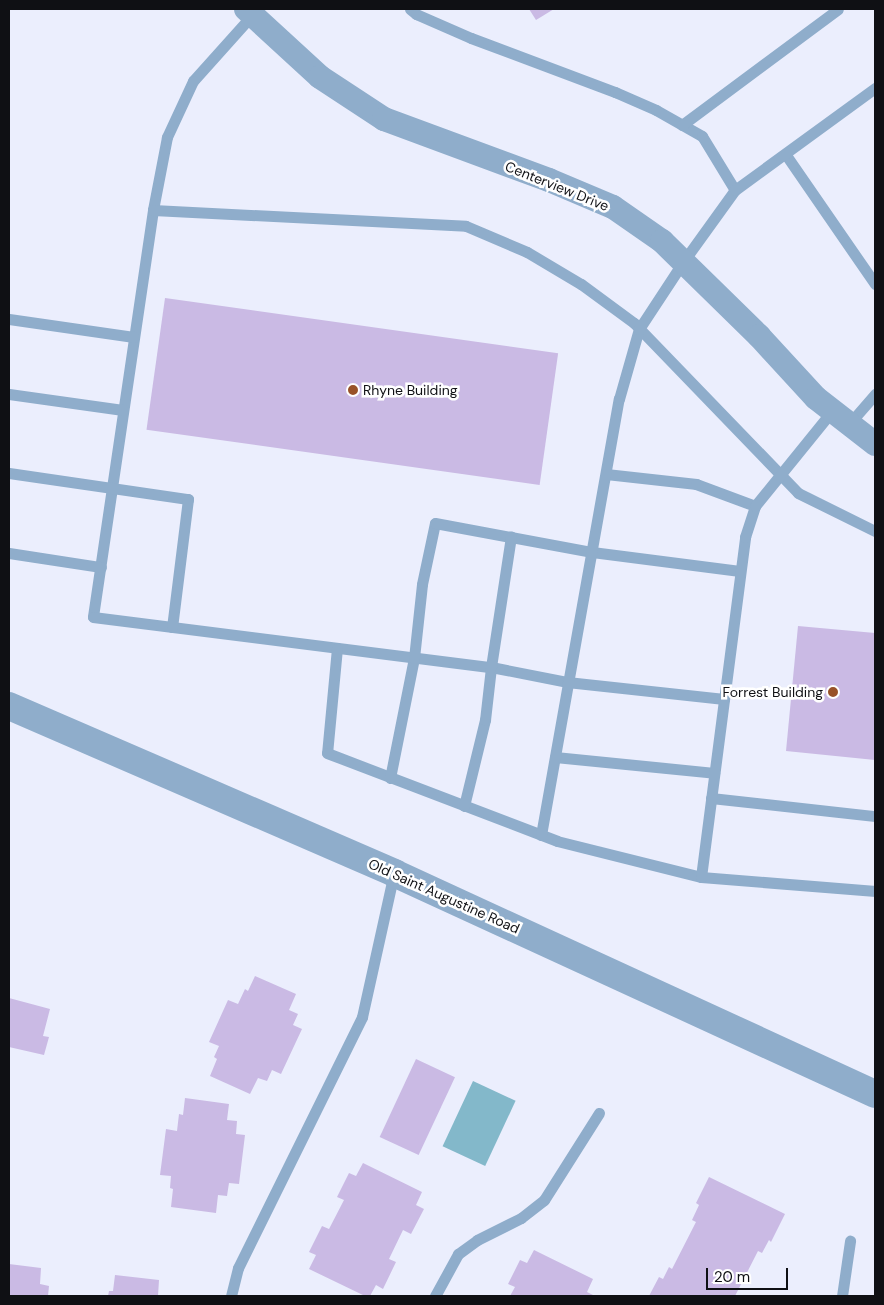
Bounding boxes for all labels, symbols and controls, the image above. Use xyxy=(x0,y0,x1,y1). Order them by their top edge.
street label: Centerview Drive xyxy=(503,158,611,214)
place label: Rhyne Building xyxy=(363,382,458,398)
marker: Rhyne Building xyxy=(347,384,359,396)
place label: Forrest Building xyxy=(723,684,823,700)
marker: Forrest Building xyxy=(827,686,839,698)
street label: Old Saint Augustine Road xyxy=(366,855,522,937)
scale bar xyxy=(709,1258,792,1290)
text: 20 m xyxy=(714,1267,750,1287)

